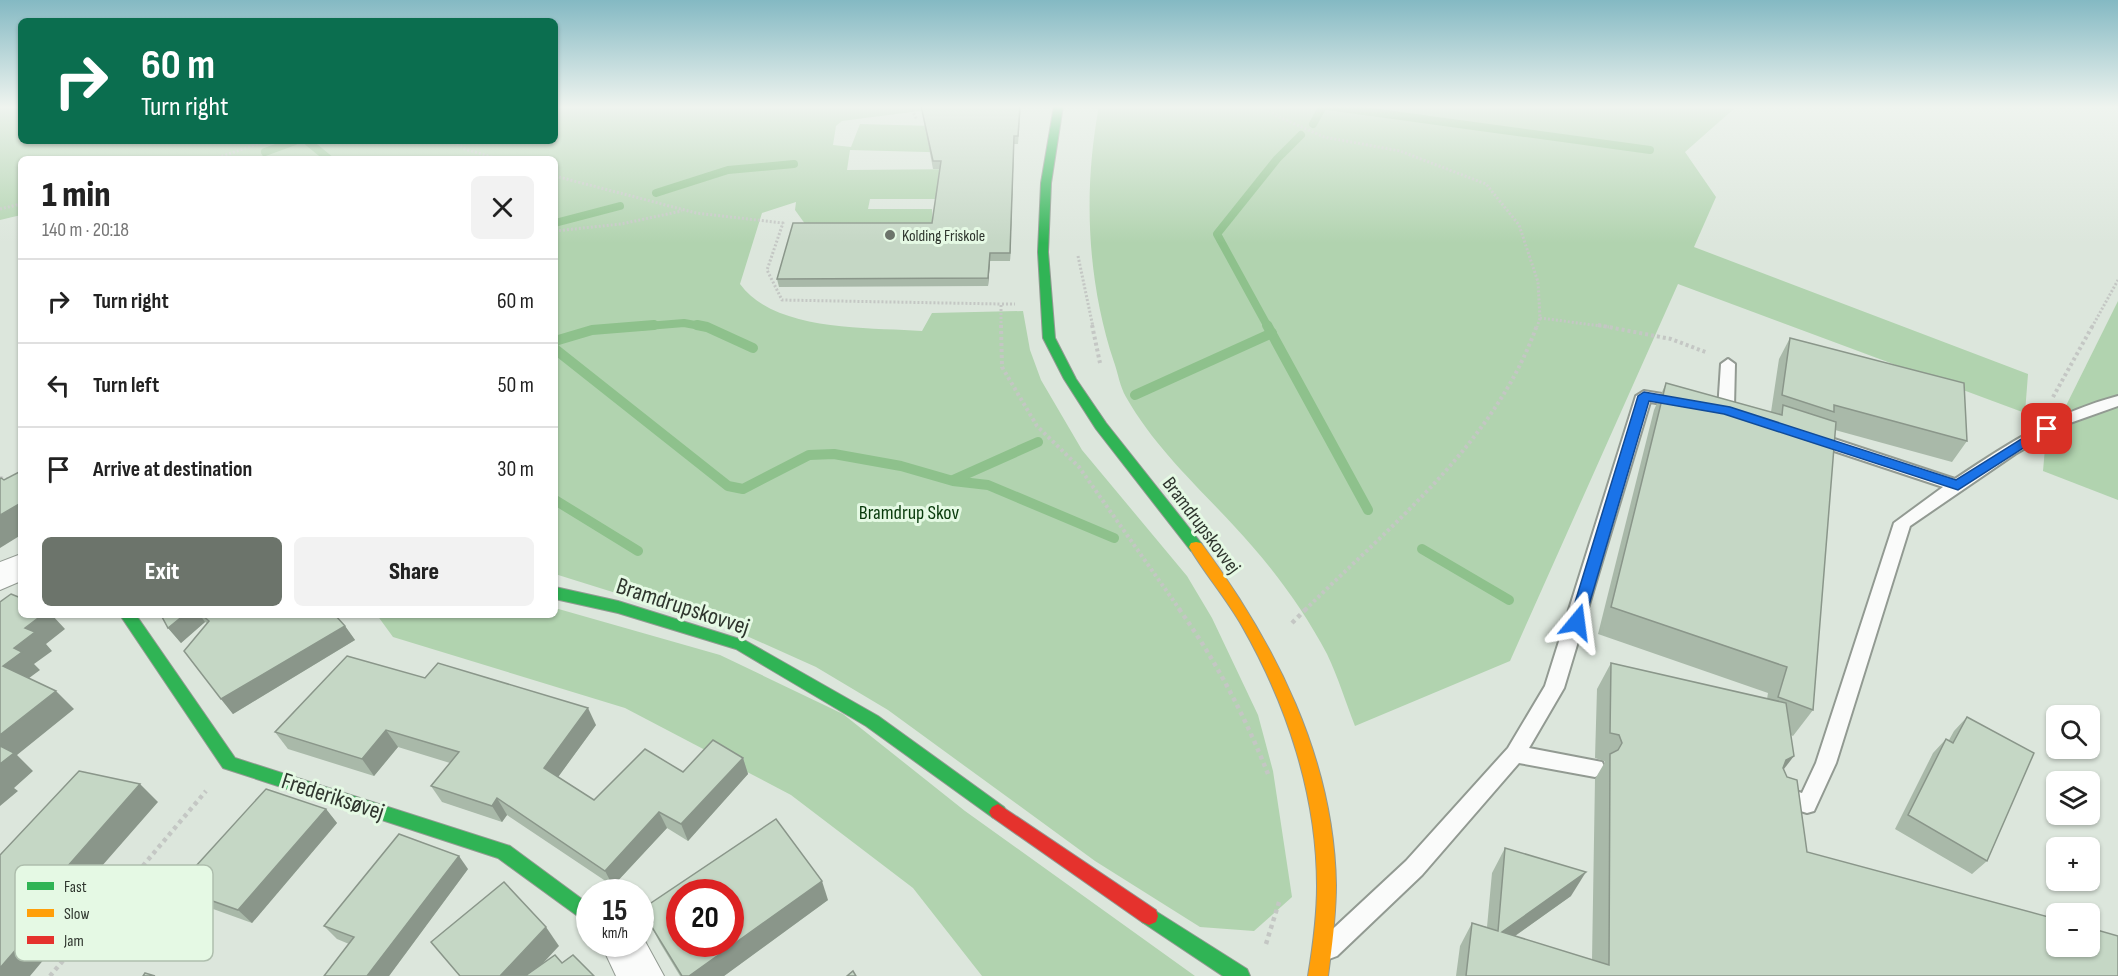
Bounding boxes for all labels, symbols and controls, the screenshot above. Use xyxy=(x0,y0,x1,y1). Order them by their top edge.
text: 60 m xyxy=(141,40,215,91)
icon: right xyxy=(42,42,120,120)
text: Turn right xyxy=(141,91,228,123)
text: 1 min xyxy=(42,174,110,217)
button: close xyxy=(471,176,534,239)
text: 140 m · 20:18 xyxy=(42,218,129,242)
place label: Kolding Friskole xyxy=(902,227,985,246)
marker: Kolding Friskole xyxy=(883,228,897,242)
icon: right xyxy=(42,285,75,318)
text: Turn right xyxy=(93,288,169,315)
text: 60 m xyxy=(497,288,534,315)
icon: left xyxy=(42,369,75,402)
text: Turn left xyxy=(93,372,159,399)
text: 50 m xyxy=(498,372,534,399)
pin xyxy=(2021,403,2072,454)
icon: arrive xyxy=(2030,412,2063,445)
icon: arrive xyxy=(42,453,75,486)
text: Arrive at destination xyxy=(93,456,252,483)
text: 30 m xyxy=(497,456,534,483)
street label: Bramdrupskovvej xyxy=(1157,472,1245,579)
park label: Bramdrup Skov xyxy=(859,501,960,525)
button: Exit xyxy=(42,537,282,606)
button: Share xyxy=(294,537,534,606)
street label: Bramdrupskovvej xyxy=(613,571,753,642)
position arrow xyxy=(1545,590,1609,654)
map controls xyxy=(2046,705,2100,957)
button: search xyxy=(2046,705,2100,759)
street label: Frederiksøvej xyxy=(278,766,388,827)
button: layers xyxy=(2046,771,2100,825)
button: + xyxy=(2046,837,2100,891)
legend xyxy=(15,865,213,961)
text: Fast xyxy=(64,878,87,897)
speed limit sign: 20 xyxy=(666,879,744,957)
text: 15 xyxy=(603,893,628,929)
button: − xyxy=(2046,903,2100,957)
text: Slow xyxy=(64,905,89,924)
text: km/h xyxy=(602,924,628,943)
text: Jam xyxy=(63,932,84,951)

